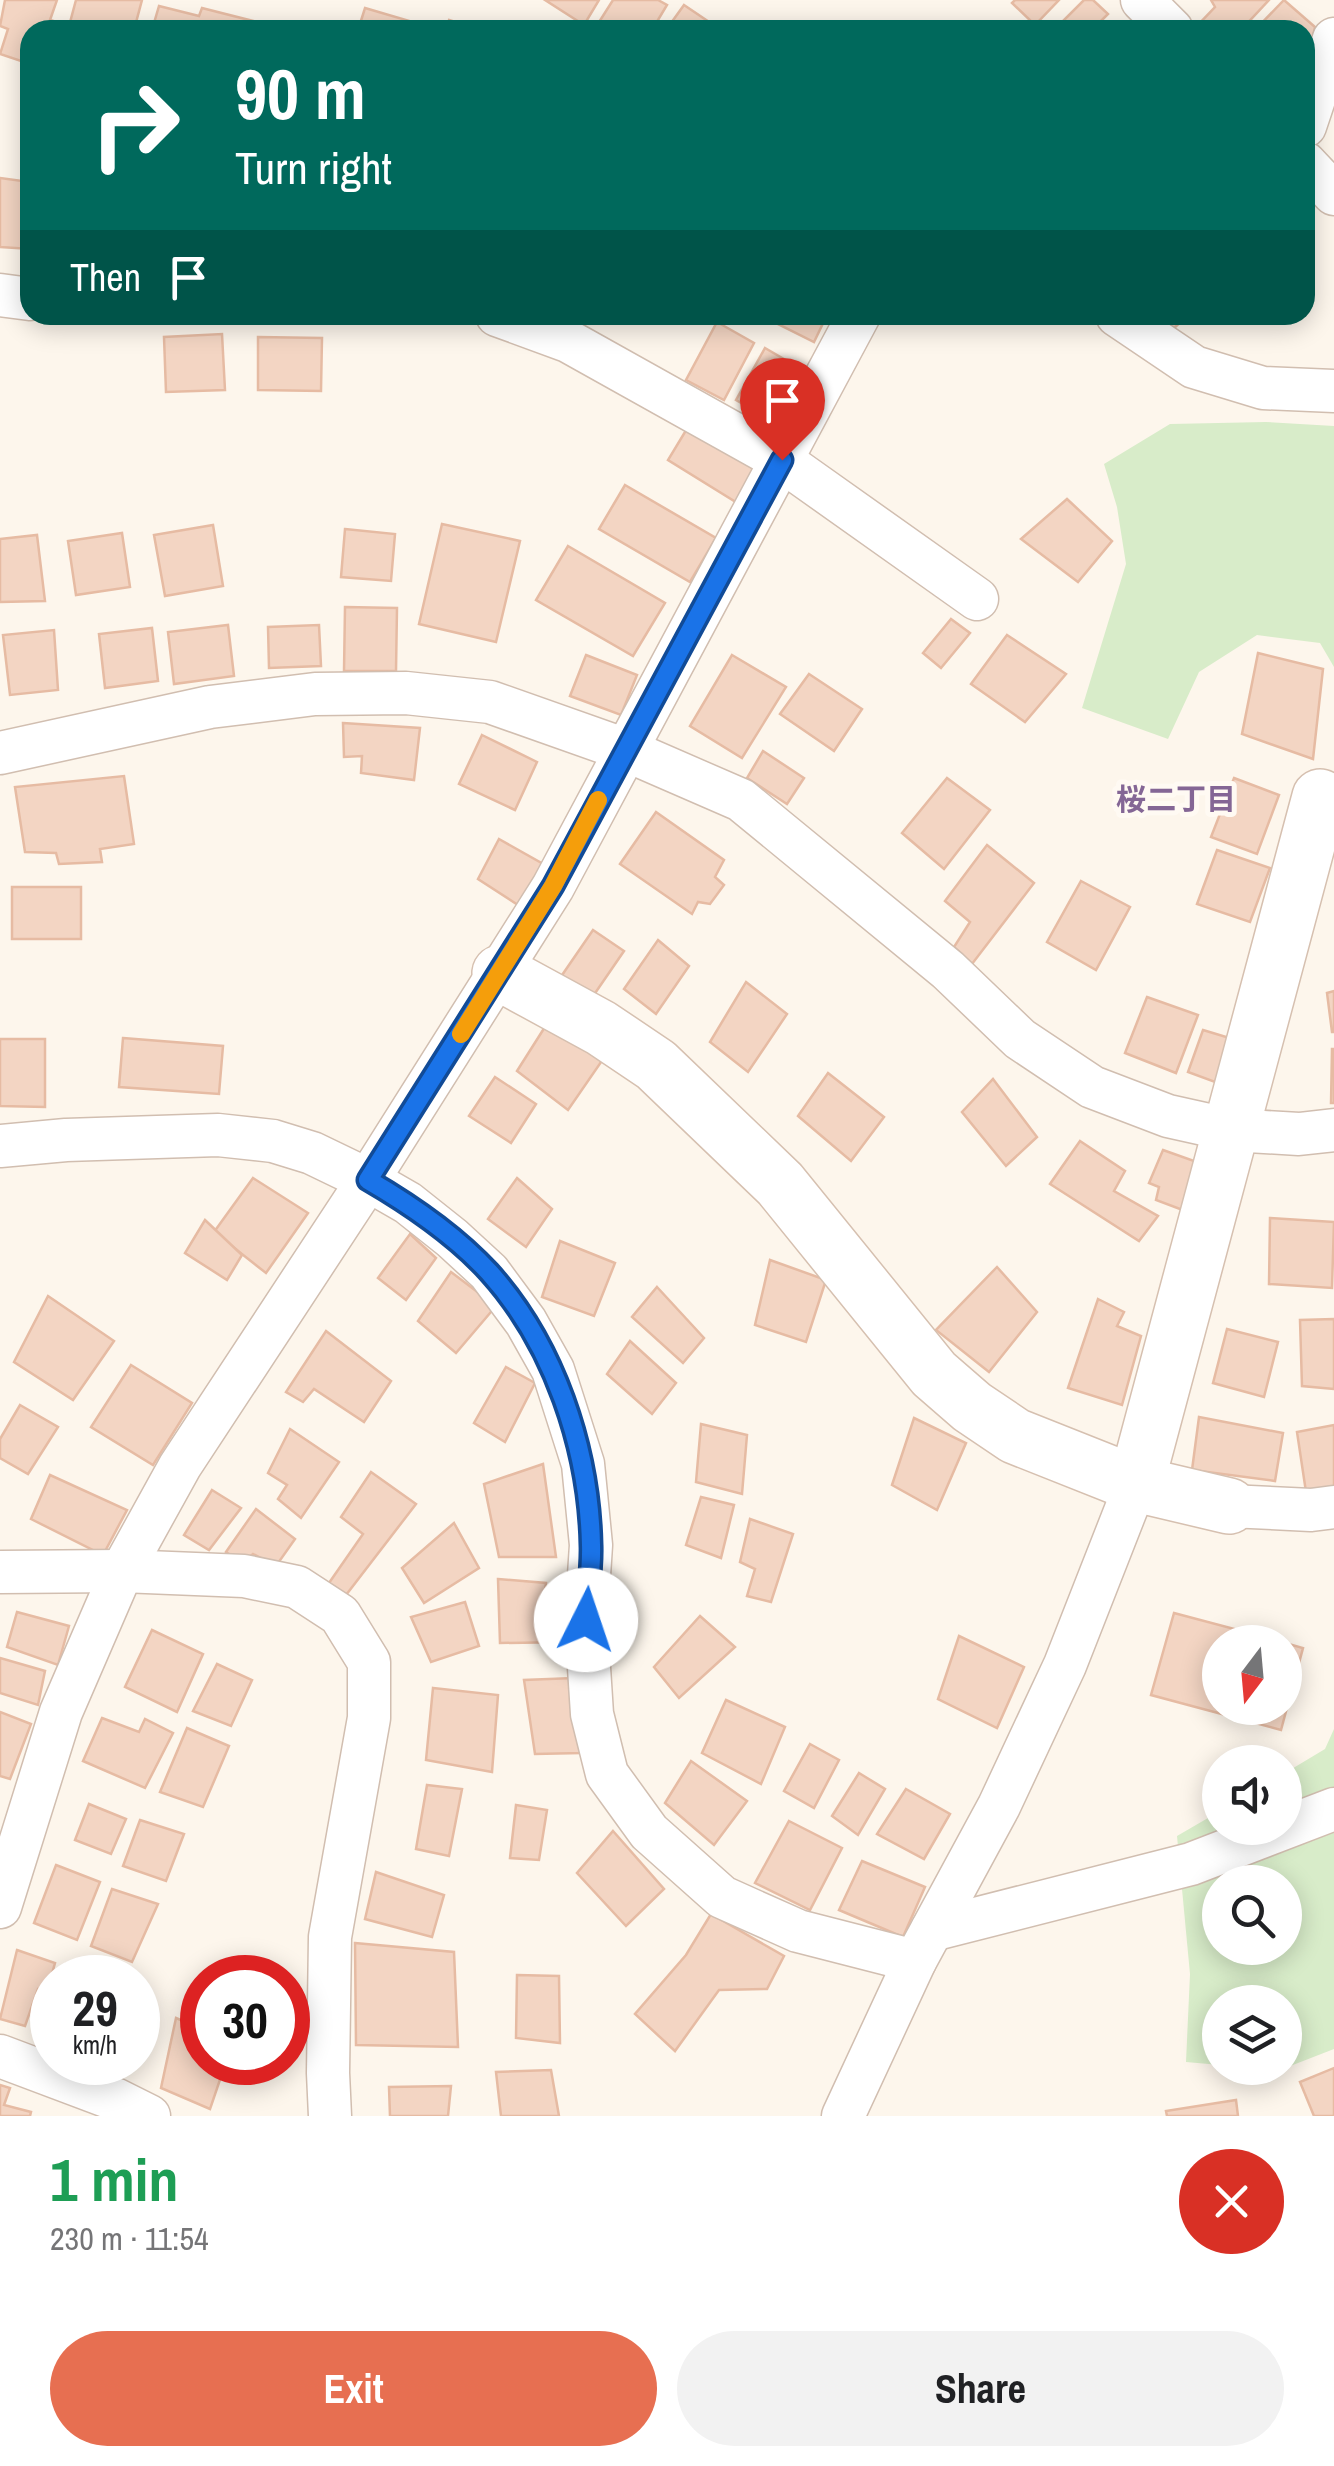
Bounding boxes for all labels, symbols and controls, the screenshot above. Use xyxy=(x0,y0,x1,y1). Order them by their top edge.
text: 90 m xyxy=(235,47,366,141)
icon: right xyxy=(70,60,200,190)
text: Turn right xyxy=(235,137,392,198)
icon: arrive xyxy=(161,250,216,305)
text: Then xyxy=(70,252,141,303)
pin xyxy=(740,358,825,461)
icon: arrive xyxy=(755,373,810,428)
district label: 桜二丁目 xyxy=(1116,779,1236,819)
position arrow xyxy=(534,1568,638,1672)
north arrow xyxy=(1202,1625,1302,1725)
map controls xyxy=(1202,1625,1302,2085)
button: sound xyxy=(1202,1745,1302,1845)
button: search xyxy=(1202,1865,1302,1965)
speed limit sign: 30 xyxy=(180,1955,310,2085)
text: 29 xyxy=(72,1974,118,2042)
button: layers xyxy=(1202,1985,1302,2085)
text: km/h xyxy=(73,2028,117,2062)
text: 1 min xyxy=(50,2139,179,2220)
button: close xyxy=(1179,2149,1284,2254)
text: 230 m · 11:54 xyxy=(50,2217,209,2260)
button: Exit xyxy=(50,2331,657,2446)
button: Share xyxy=(677,2331,1284,2446)

